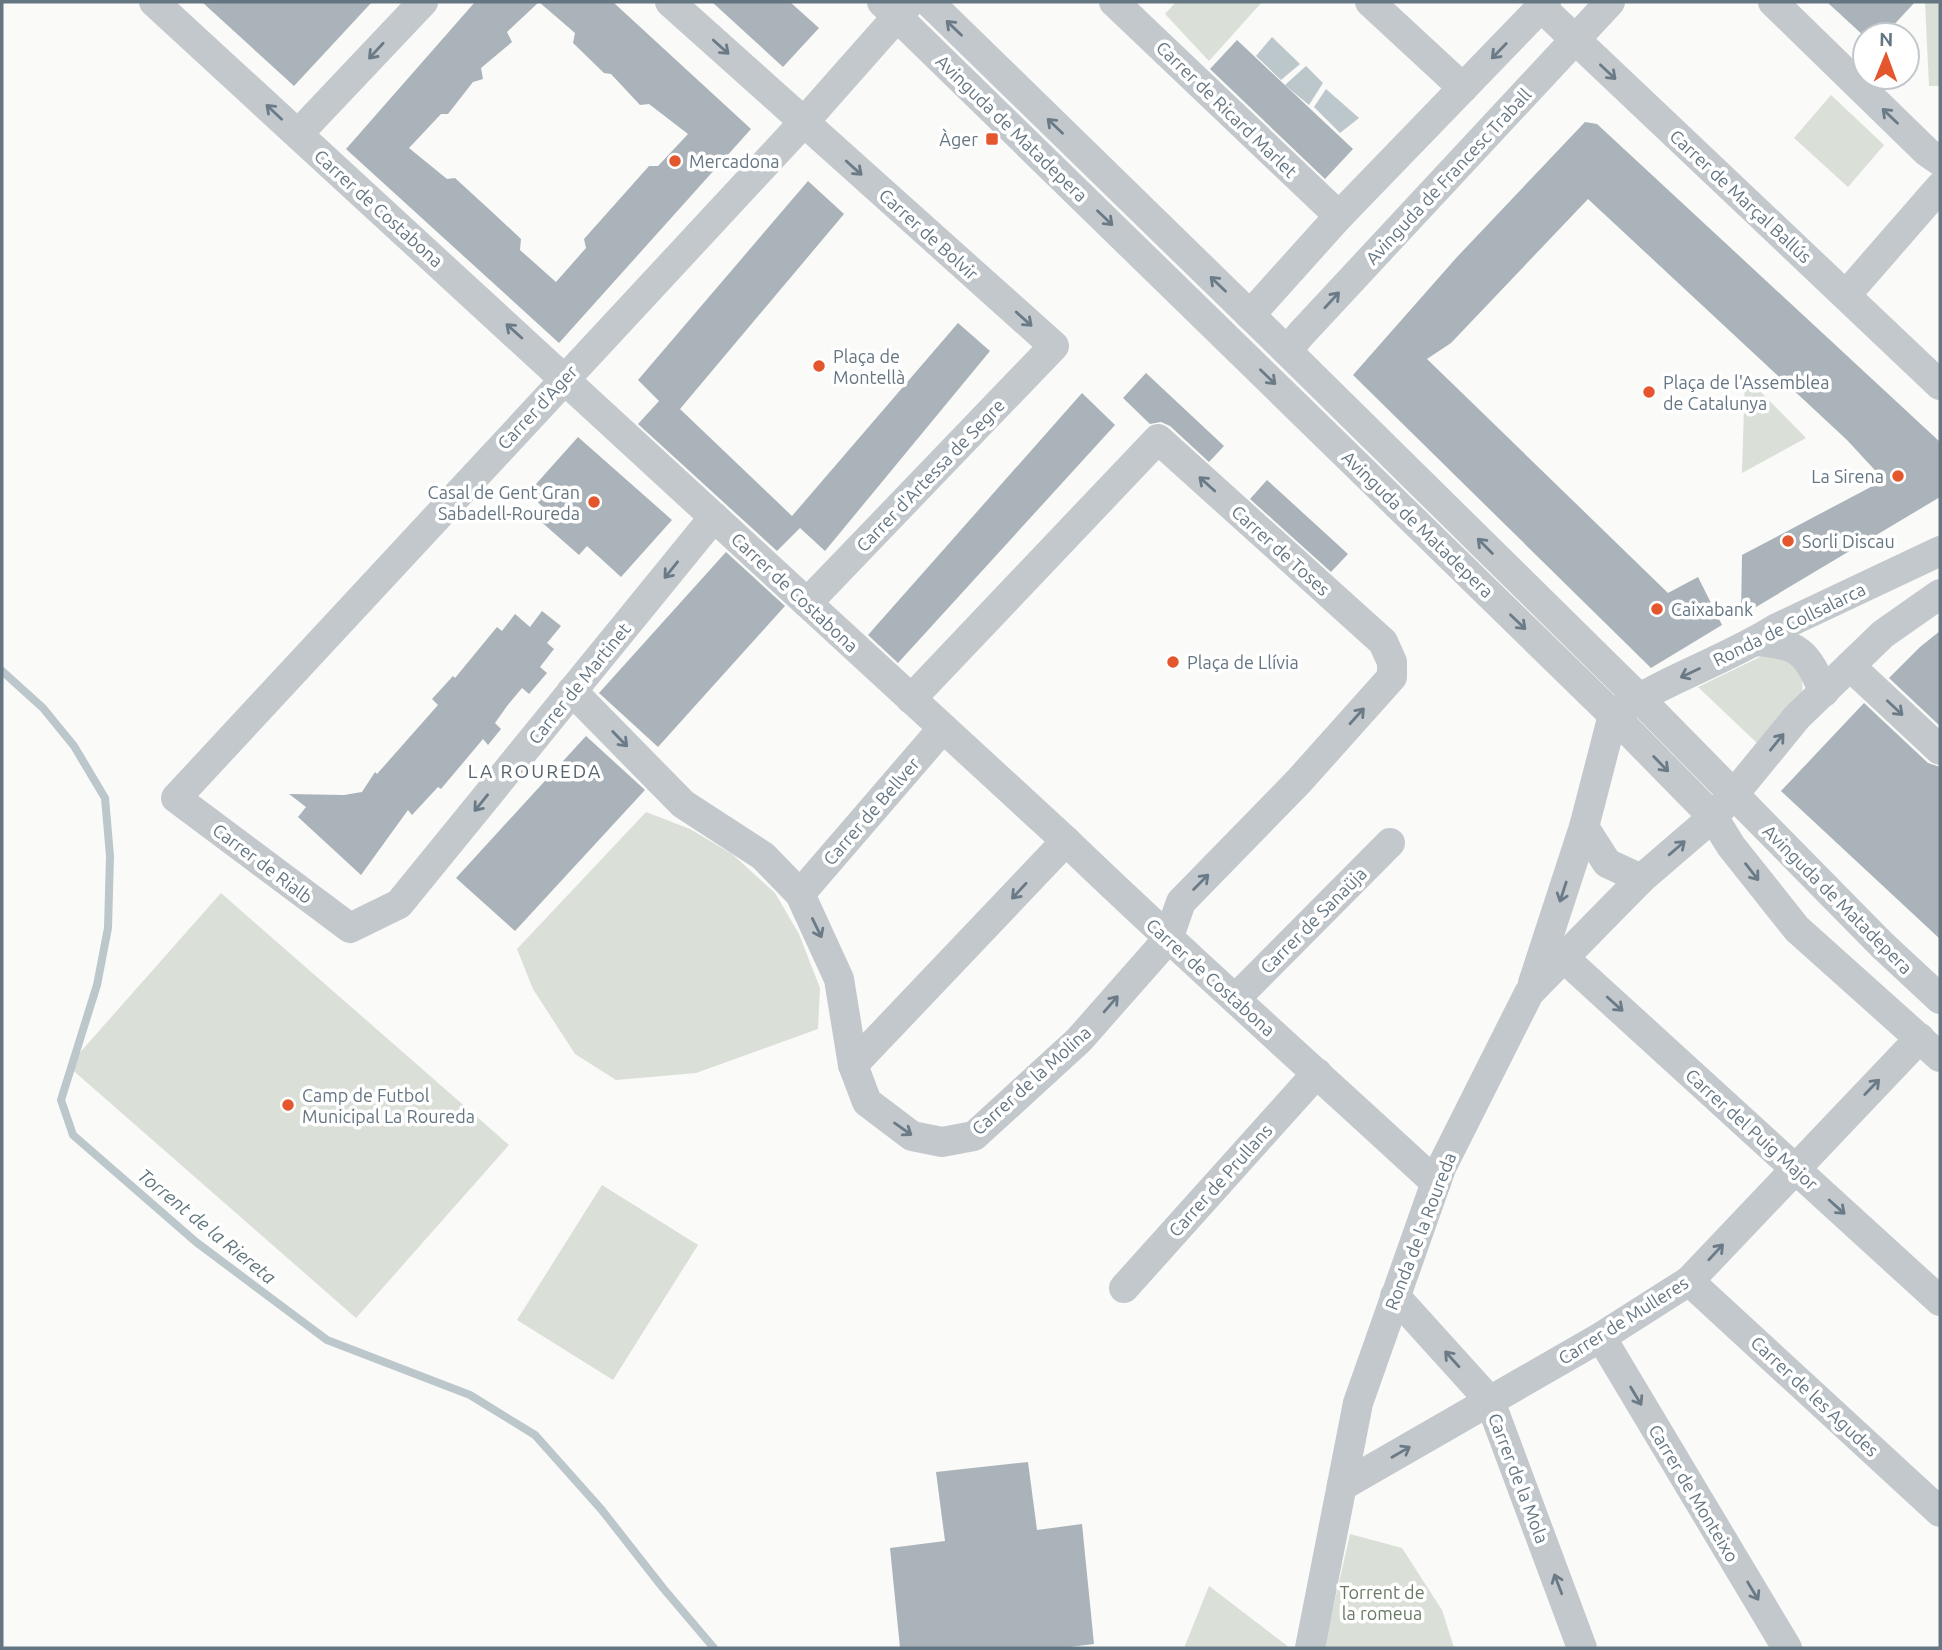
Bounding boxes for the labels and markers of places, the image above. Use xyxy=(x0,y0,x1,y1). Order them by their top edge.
place label: Àger xyxy=(939,128,978,149)
marker: Àger xyxy=(984,131,1000,147)
place label: Mercadona xyxy=(689,151,780,171)
marker: Mercadona xyxy=(667,153,683,169)
place label: Plaça de Montellà xyxy=(833,346,905,387)
marker: Plaça de Montellà xyxy=(811,358,827,374)
place label: Plaça de l'Assemblea de Catalunya xyxy=(1663,372,1829,413)
marker: Plaça de l'Assemblea de Catalunya xyxy=(1641,384,1657,400)
place label: La Sirena xyxy=(1811,466,1884,486)
marker: La Sirena xyxy=(1890,468,1906,484)
place label: Casal de Gent Gran Sabadell-Roureda xyxy=(428,482,580,523)
marker: Casal de Gent Gran Sabadell-Roureda xyxy=(586,494,602,510)
place label: Sorli Discau xyxy=(1802,531,1895,551)
marker: Sorli Discau xyxy=(1780,533,1796,549)
place label: Caixabank xyxy=(1671,599,1753,619)
marker: Caixabank xyxy=(1649,601,1665,617)
place label: Plaça de Llívia xyxy=(1187,652,1299,672)
marker: Plaça de Llívia xyxy=(1165,654,1181,670)
place label: Camp de Futbol Municipal La Roureda xyxy=(302,1085,475,1126)
marker: Camp de Futbol Municipal La Roureda xyxy=(280,1097,296,1113)

